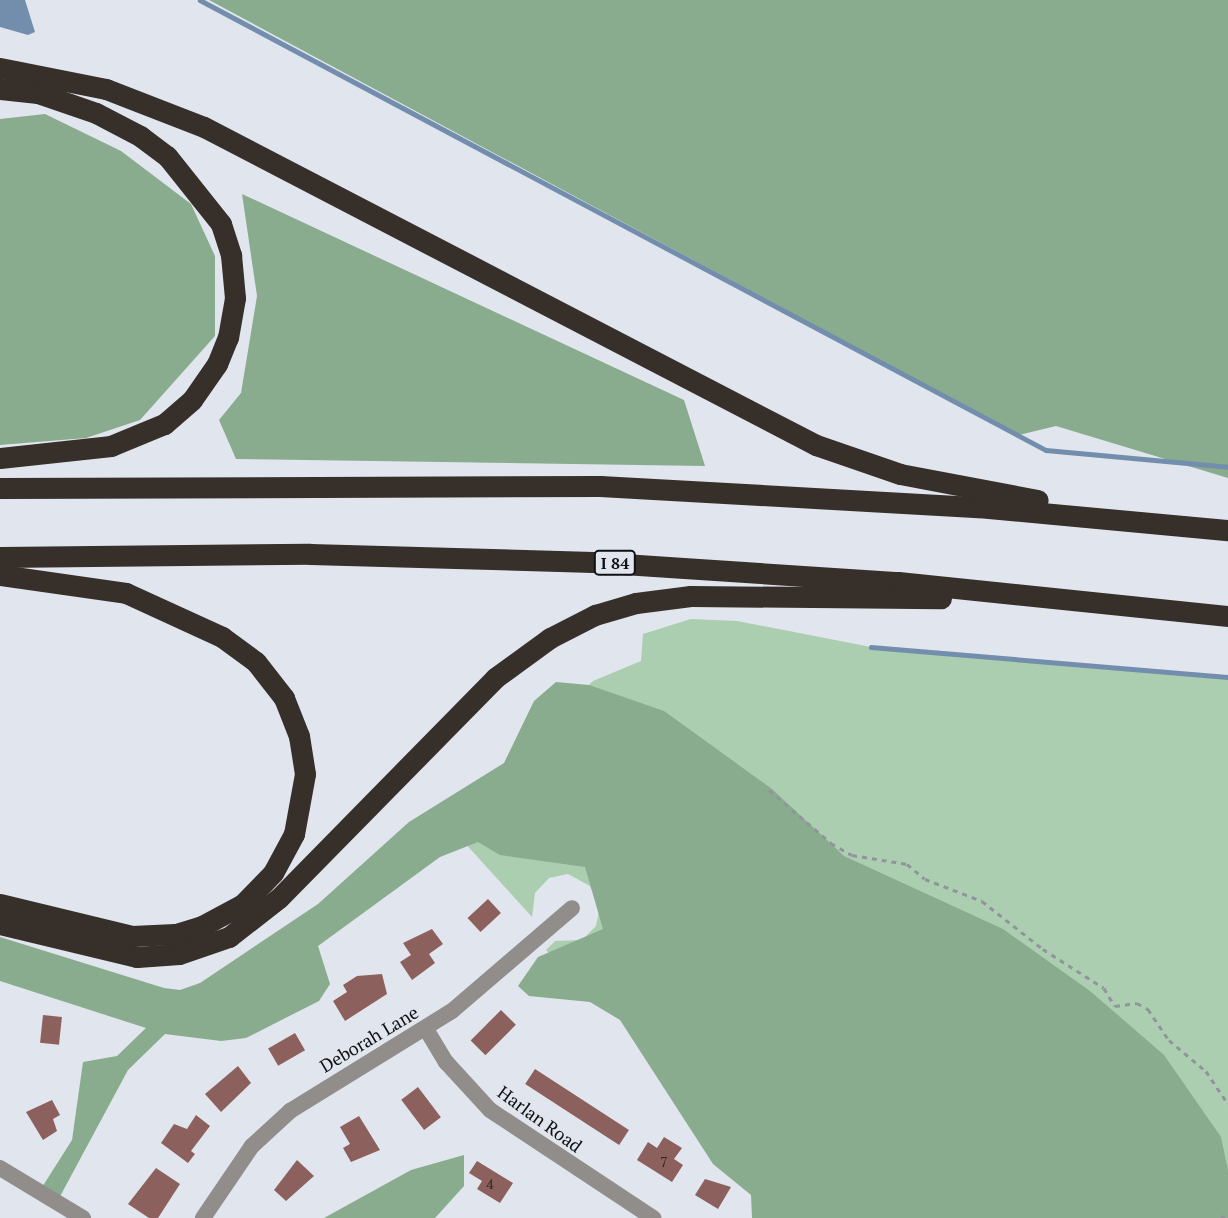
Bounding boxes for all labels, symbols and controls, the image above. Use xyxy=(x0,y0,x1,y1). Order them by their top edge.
road number: I 84 xyxy=(592,550,638,576)
street label: Deborah Lane xyxy=(316,1001,422,1077)
street label: Harlan Road xyxy=(494,1081,586,1157)
house number: 7 xyxy=(660,1154,668,1170)
house number: 4 xyxy=(486,1176,494,1192)

